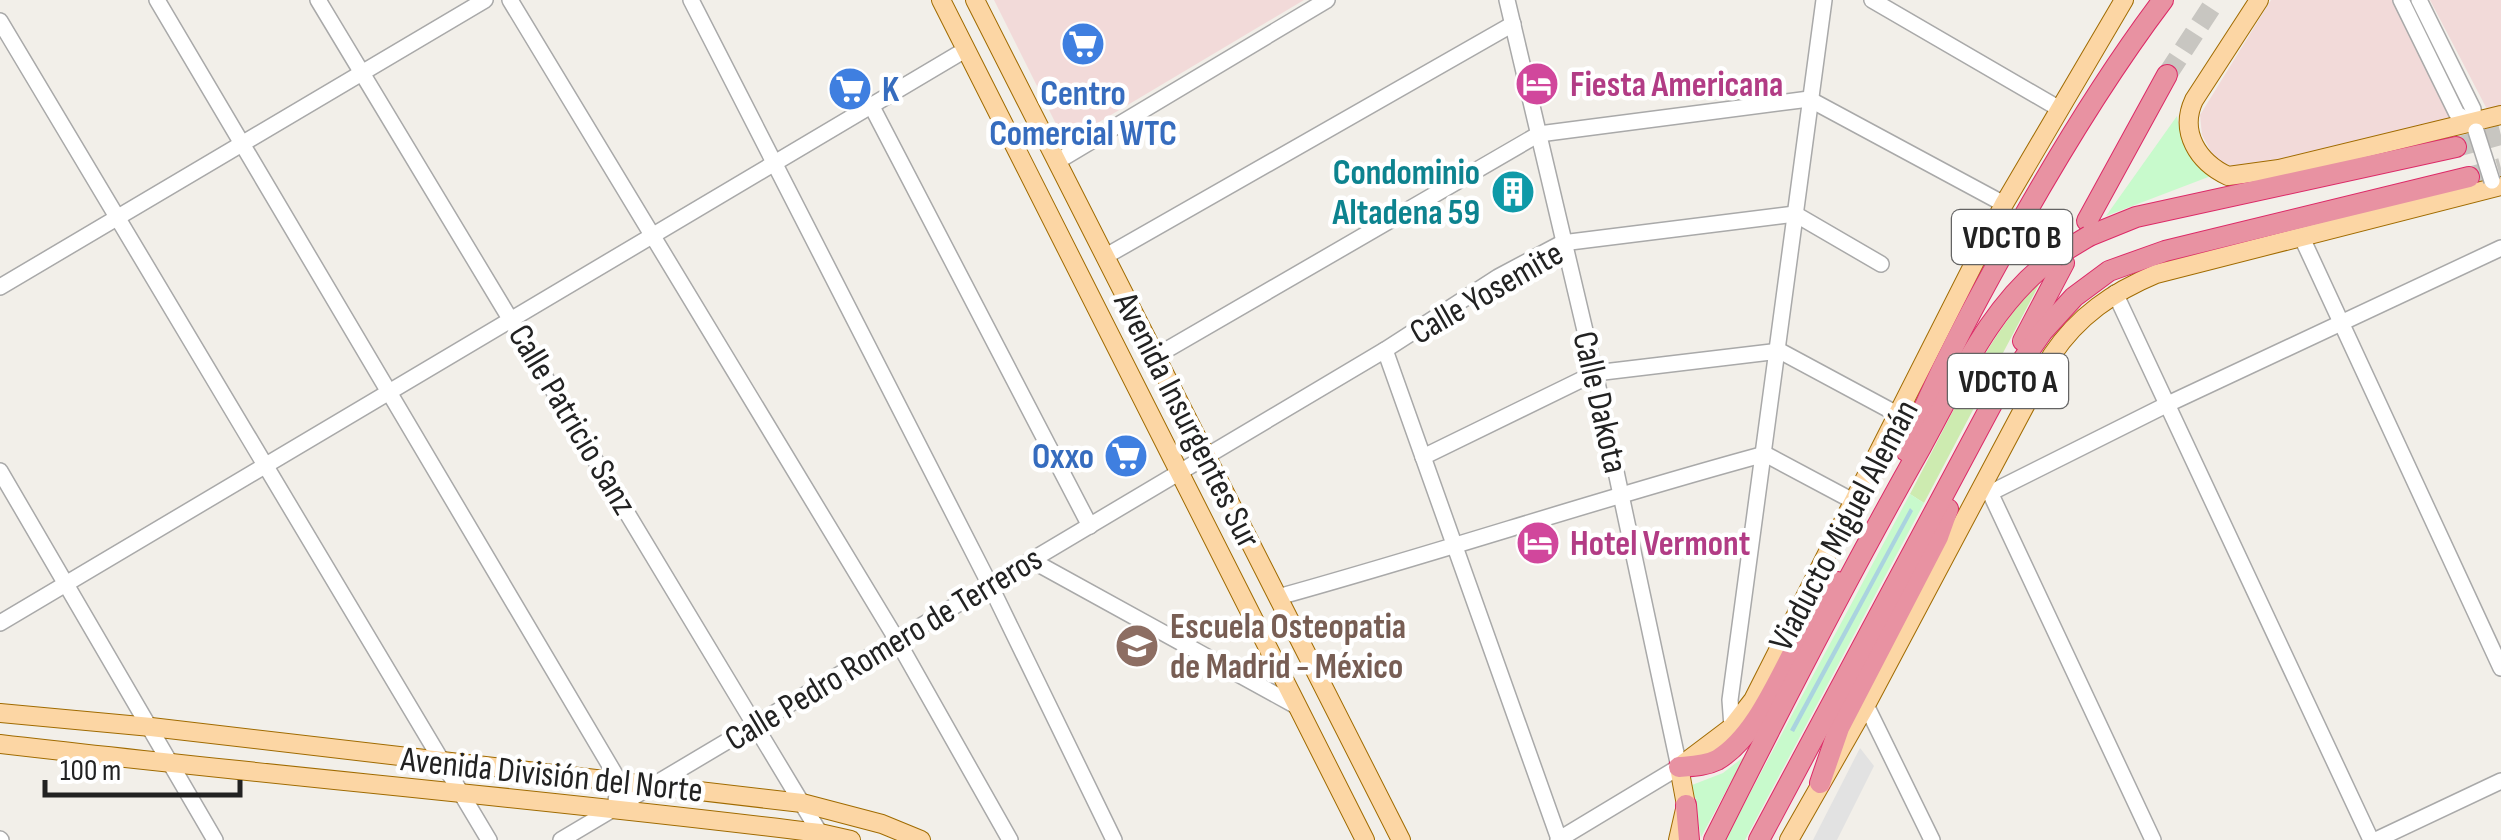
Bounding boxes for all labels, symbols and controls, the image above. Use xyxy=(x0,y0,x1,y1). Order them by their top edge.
supermarket icon: Centro Comercial WTC xyxy=(1060,21,1106,67)
hotel icon: Fiesta Americana xyxy=(1514,61,1560,107)
place label: Fiesta Americana xyxy=(1570,64,1783,107)
supermarket icon: K xyxy=(827,66,873,112)
place label: K xyxy=(882,69,900,112)
place label: Centro Comercial WTC xyxy=(989,73,1177,156)
place label: Condominio Altadena 59 xyxy=(1332,152,1480,235)
building icon: Condominio Altadena 59 xyxy=(1490,169,1536,215)
road number: VDCTO B xyxy=(1952,210,2072,264)
street label: Calle Yosemite xyxy=(1402,232,1571,354)
street label: Avenida Insurgentes Sur xyxy=(1103,285,1270,556)
street label: Calle Patricio Sanz xyxy=(498,317,645,523)
street label: Calle Dakota xyxy=(1562,327,1637,477)
road number: VDCTO A xyxy=(1948,354,2068,408)
street label: Viaducto Miguel Alemán xyxy=(1760,393,1929,659)
supermarket icon: Oxxo xyxy=(1103,433,1149,479)
place label: Oxxo xyxy=(1032,436,1094,479)
hotel icon: Hotel Vermont xyxy=(1515,520,1561,566)
place label: Hotel Vermont xyxy=(1570,523,1750,566)
street label: Calle Pedro Romero de Terreros xyxy=(717,538,1050,761)
place label: Escuela Osteopatia de Madrid - México xyxy=(1170,606,1406,689)
school or university icon: Escuela Osteopatia de Madrid - México xyxy=(1114,623,1160,669)
scale bar xyxy=(45,735,240,797)
street label: Avenida División del Norte xyxy=(398,738,705,813)
text: 100 m xyxy=(60,753,121,789)

